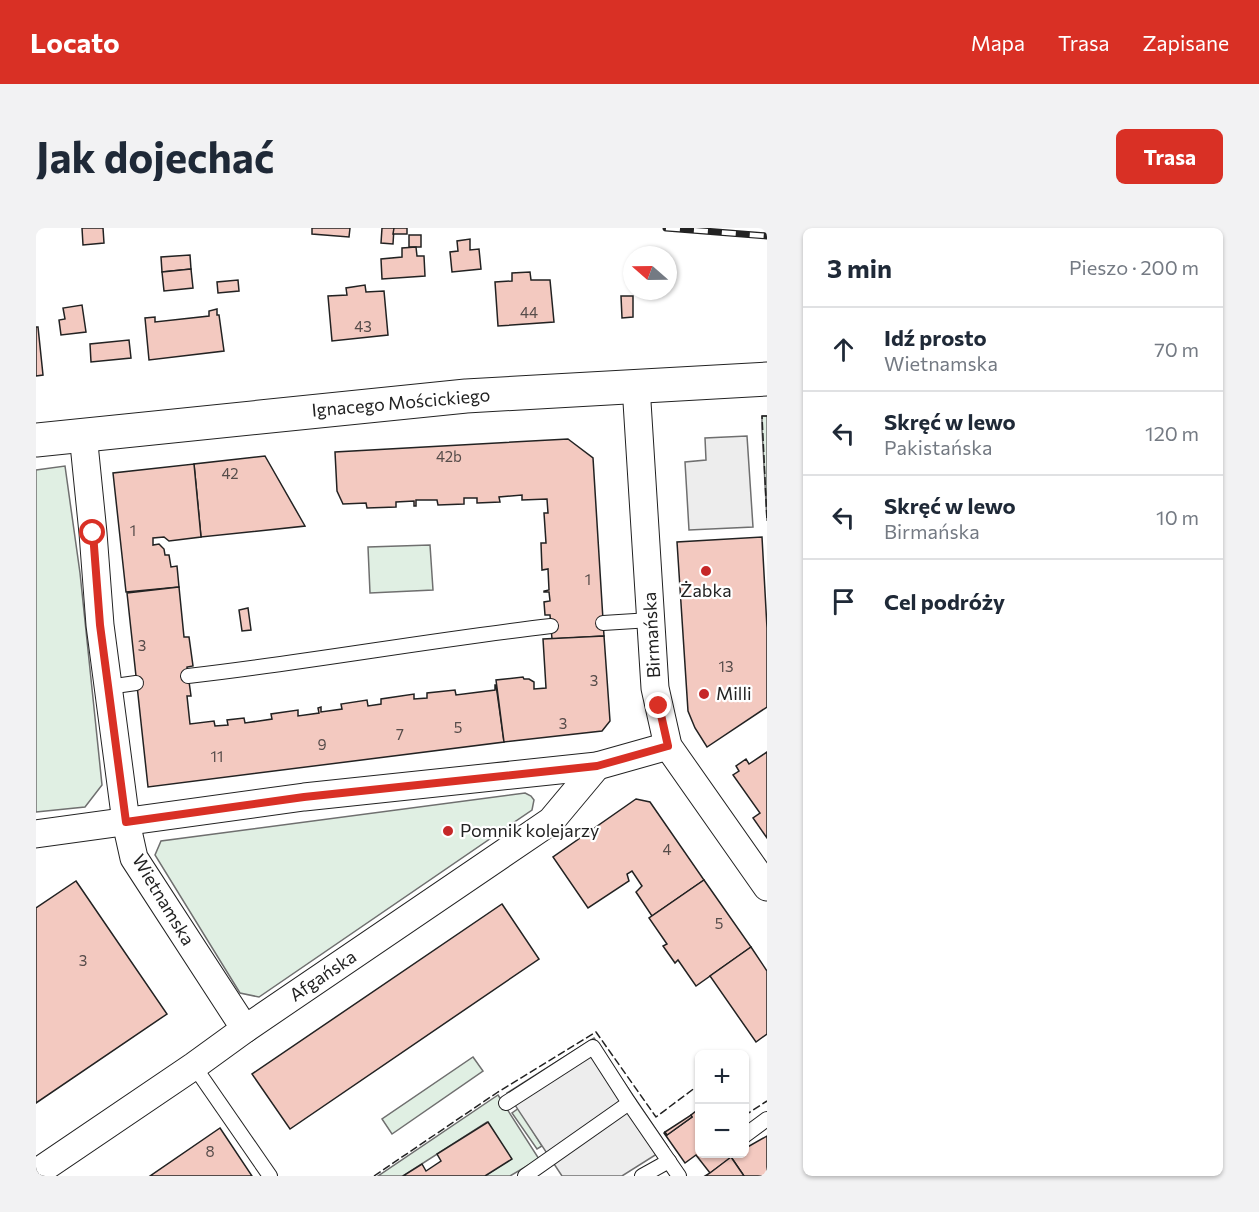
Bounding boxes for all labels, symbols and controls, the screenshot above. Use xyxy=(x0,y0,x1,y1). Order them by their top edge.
text: Locato xyxy=(30,25,120,59)
text: Mapa xyxy=(971,30,1025,55)
text: Trasa xyxy=(1058,30,1109,55)
text: Zapisane xyxy=(1142,30,1229,55)
button: Trasa xyxy=(1116,129,1223,184)
text: Jak dojechać xyxy=(36,130,274,182)
north arrow xyxy=(623,246,677,300)
text: 3 min xyxy=(827,252,892,283)
text: Pieszo · 200 m xyxy=(1069,255,1199,279)
house number: 44 xyxy=(520,303,538,321)
house number: 43 xyxy=(354,317,372,335)
text: Idź prosto xyxy=(884,324,987,351)
icon: ahead xyxy=(827,333,860,366)
text: 70 m xyxy=(1154,337,1199,361)
text: Wietnamska xyxy=(884,351,998,375)
street label: Ignacego Mościckiego xyxy=(311,383,491,421)
text: Skręć w lewo xyxy=(884,408,1016,435)
icon: left xyxy=(827,417,860,450)
text: 120 m xyxy=(1145,421,1199,445)
text: Pakistańska xyxy=(884,435,993,459)
house number: 42b xyxy=(436,447,462,465)
house number: 42 xyxy=(221,464,239,482)
text: Skręć w lewo xyxy=(884,492,1016,519)
icon: left xyxy=(827,501,860,534)
text: 10 m xyxy=(1156,505,1199,529)
route start xyxy=(79,519,105,545)
text: Birmańska xyxy=(884,519,980,543)
house number: 1 xyxy=(130,521,136,539)
marker: Żabka xyxy=(699,564,713,578)
house number: 1 xyxy=(585,570,591,588)
place label: Żabka xyxy=(680,579,732,601)
icon: arrive xyxy=(827,585,860,618)
text: Cel podróży xyxy=(884,588,1005,615)
street label: Birmańska xyxy=(638,591,664,679)
house number: 3 xyxy=(138,636,146,654)
house number: 13 xyxy=(719,657,733,675)
house number: 3 xyxy=(590,671,598,689)
place label: Milli xyxy=(716,682,752,704)
marker: Milli xyxy=(697,687,711,701)
route end xyxy=(645,692,671,718)
house number: 3 xyxy=(559,714,567,732)
house number: 5 xyxy=(454,718,462,736)
house number: 7 xyxy=(396,725,404,743)
house number: 9 xyxy=(317,735,327,753)
house number: 11 xyxy=(211,747,223,765)
place label: Pomnik kolejarzy xyxy=(460,819,599,841)
marker: Pomnik kolejarzy xyxy=(441,824,455,838)
house number: 4 xyxy=(663,840,672,858)
street label: Wietnamska xyxy=(128,850,200,949)
house number: 5 xyxy=(715,914,723,932)
street label: Afgańska xyxy=(285,945,360,1006)
house number: 3 xyxy=(79,951,87,969)
map controls xyxy=(695,1050,749,1158)
button: + xyxy=(695,1050,749,1104)
button: − xyxy=(695,1104,749,1158)
house number: 8 xyxy=(205,1142,215,1160)

